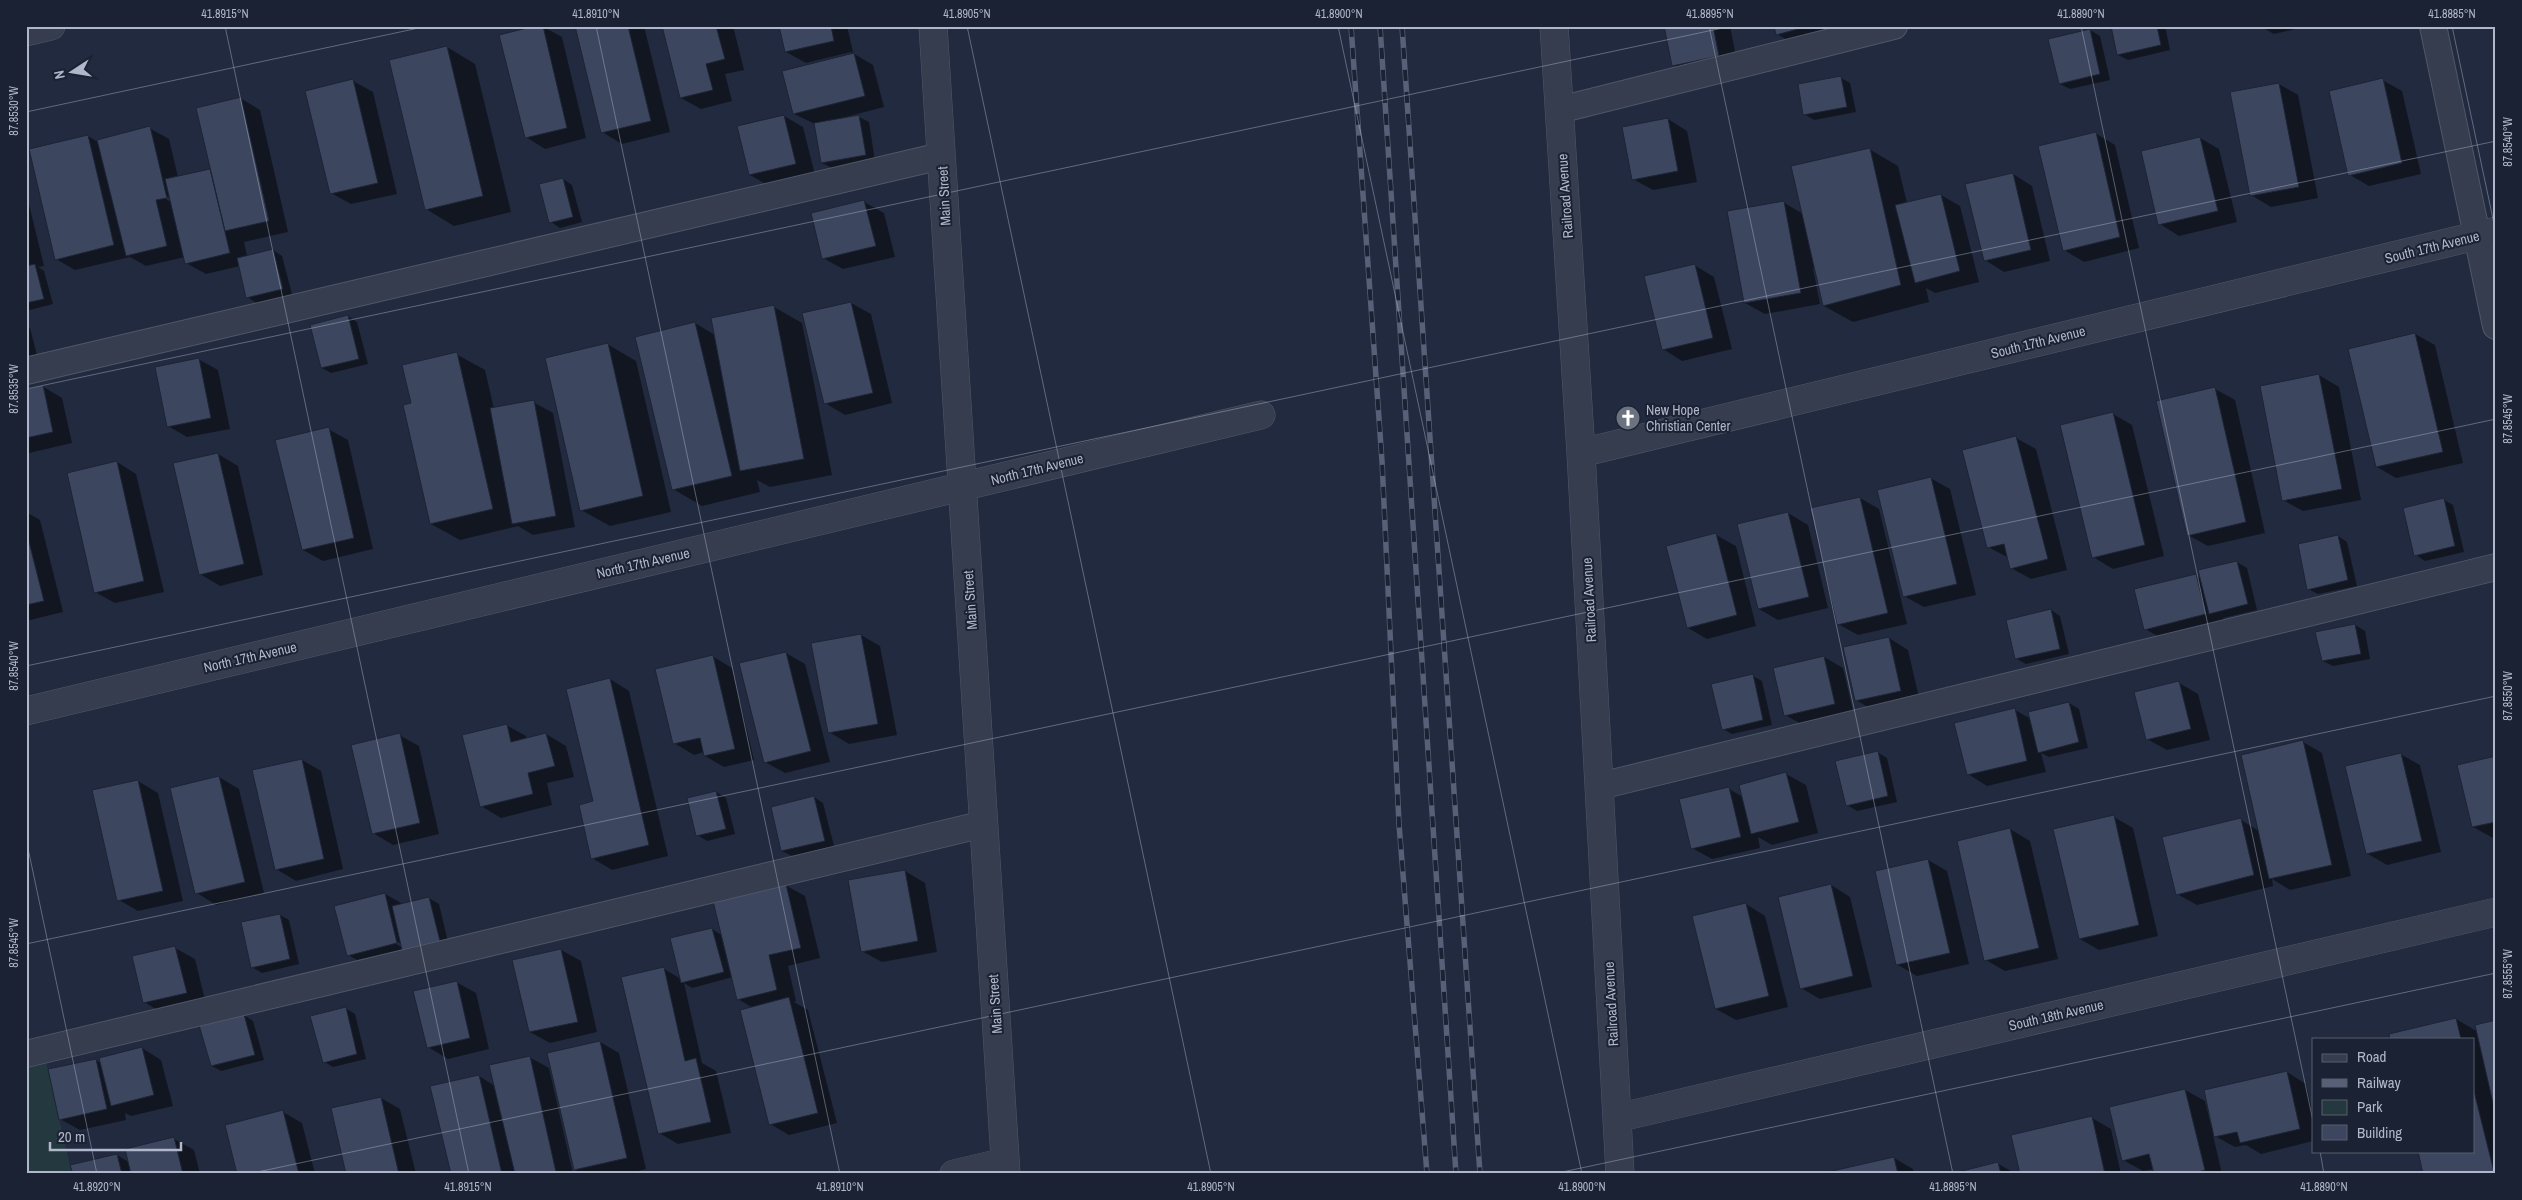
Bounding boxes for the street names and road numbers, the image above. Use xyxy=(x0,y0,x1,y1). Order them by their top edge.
street label: Railroad Avenue xyxy=(1553,153,1577,239)
street label: Main Street xyxy=(933,166,955,226)
street label: South 17th Avenue xyxy=(2383,227,2481,267)
street label: South 17th Avenue xyxy=(1989,322,2087,362)
street label: North 17th Avenue xyxy=(989,449,1085,489)
street label: North 17th Avenue xyxy=(595,544,691,582)
street label: Railroad Avenue xyxy=(1578,557,1600,643)
street label: Main Street xyxy=(959,570,981,630)
street label: North 17th Avenue xyxy=(202,638,298,676)
street label: Railroad Avenue xyxy=(1600,961,1622,1047)
street label: Main Street xyxy=(984,974,1006,1034)
street label: South 18th Avenue xyxy=(2007,995,2105,1035)

